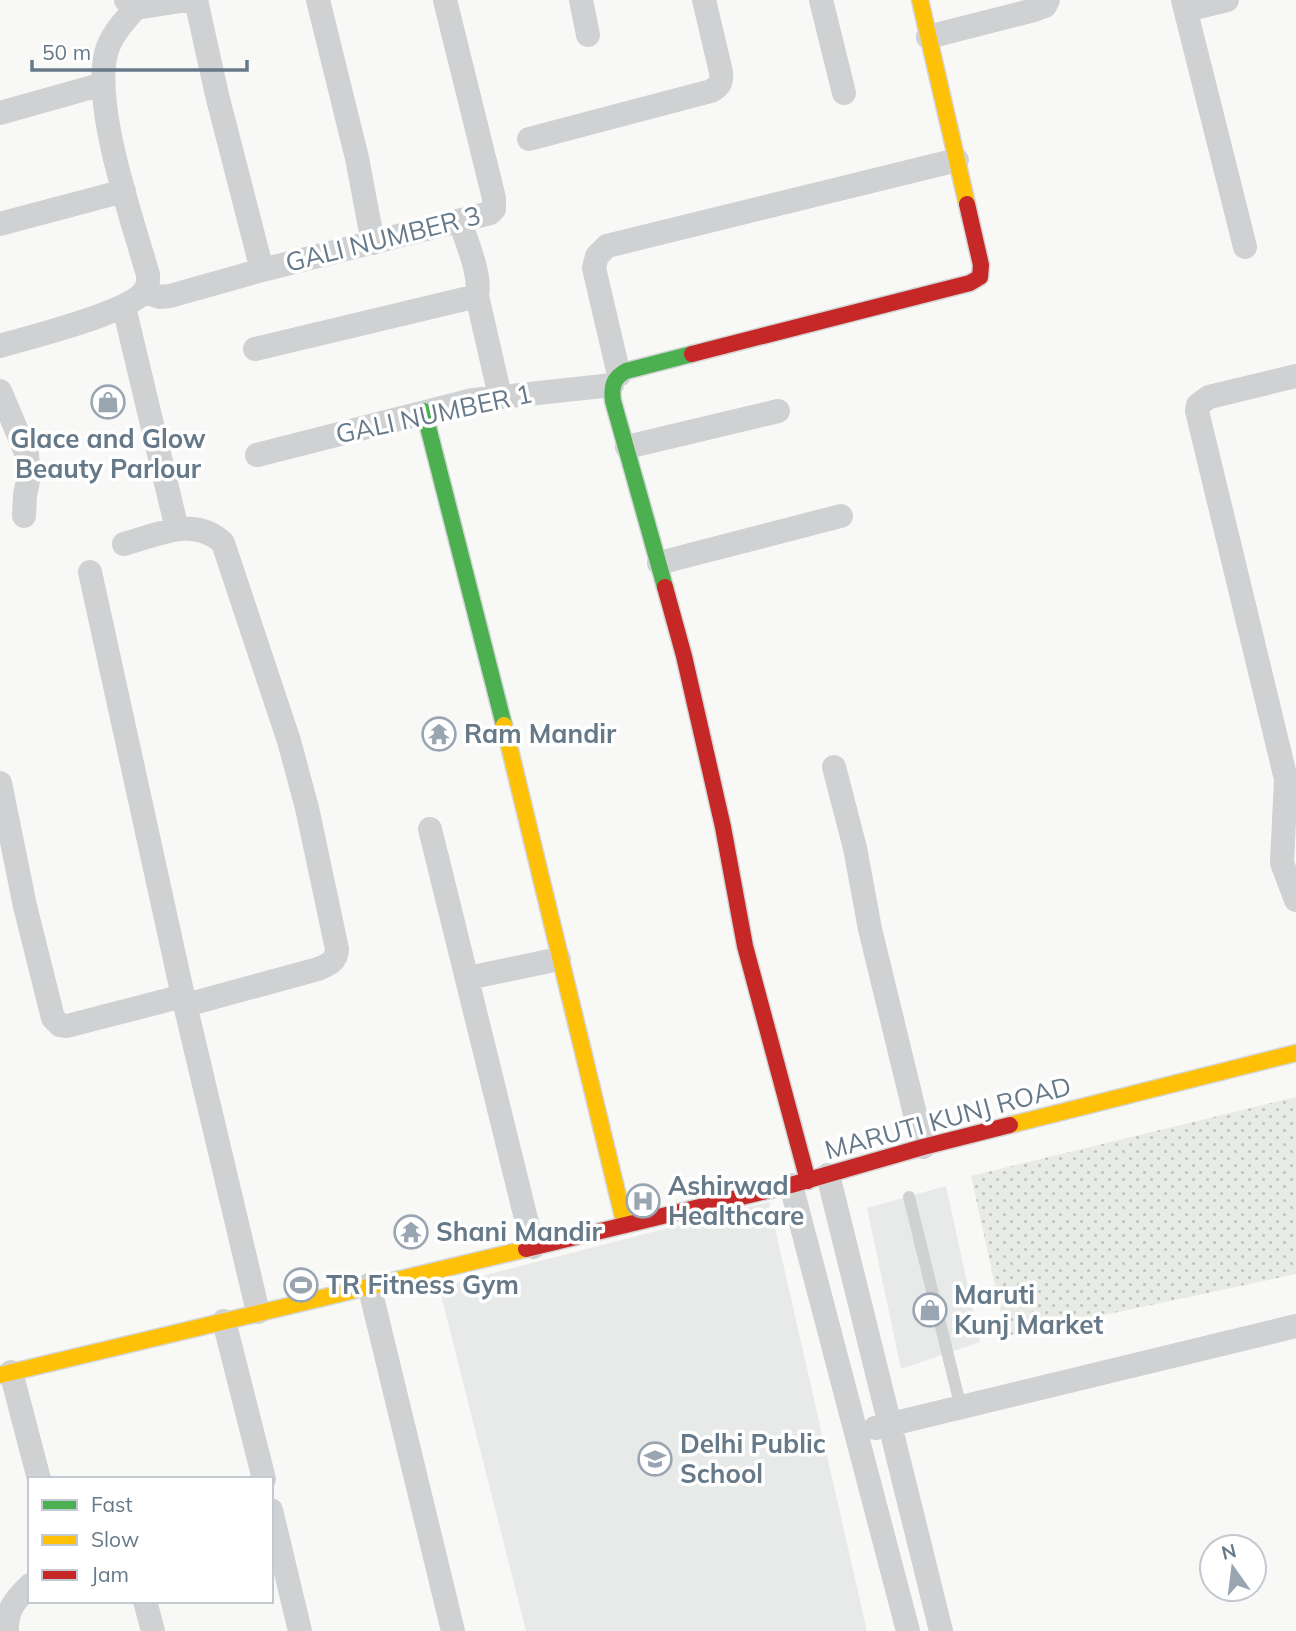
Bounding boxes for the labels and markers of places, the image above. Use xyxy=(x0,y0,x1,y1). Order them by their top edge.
shop icon: Glace and Glow Beauty Parlour xyxy=(89,383,127,421)
place label: Glace and Glow Beauty Parlour xyxy=(10,422,206,485)
temple icon: Ram Mandir xyxy=(420,715,458,753)
place label: Ram Mandir xyxy=(464,717,617,750)
place label: Ashirwad Healthcare xyxy=(668,1169,804,1232)
hospital icon: Ashirwad Healthcare xyxy=(624,1182,662,1220)
temple icon: Shani Mandir xyxy=(392,1213,430,1251)
place label: Shani Mandir xyxy=(436,1215,602,1248)
sports icon: TR Fitness Gym xyxy=(282,1266,320,1304)
place label: TR Fitness Gym xyxy=(326,1268,519,1301)
place label: Maruti Kunj Market xyxy=(954,1278,1103,1341)
shop icon: Maruti Kunj Market xyxy=(911,1291,949,1329)
place label: Delhi Public School xyxy=(680,1427,826,1490)
school or university icon: Delhi Public School xyxy=(636,1440,674,1478)

